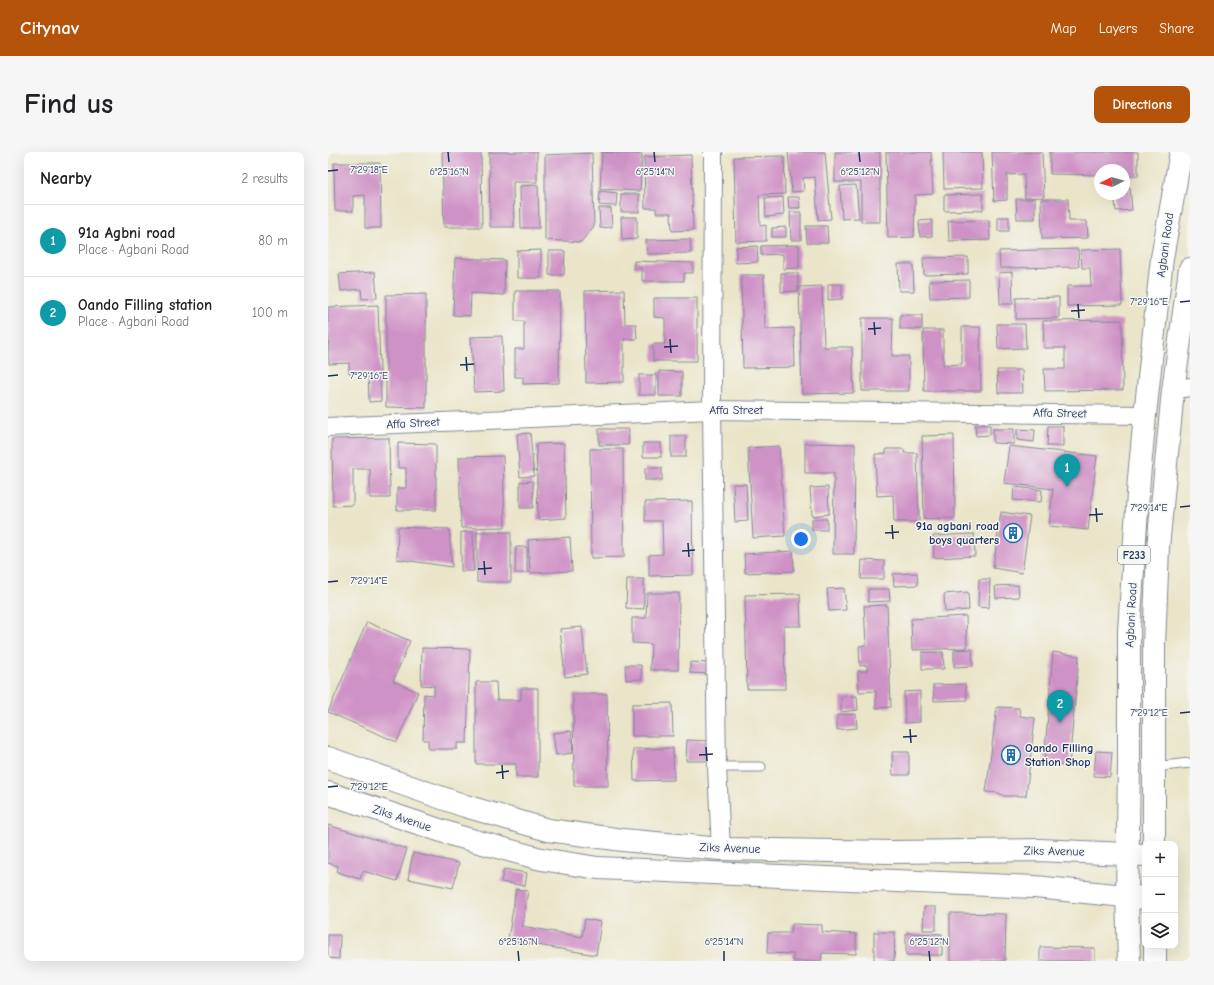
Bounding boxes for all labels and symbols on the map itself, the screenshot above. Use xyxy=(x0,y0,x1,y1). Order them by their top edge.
text: 7°29'18"E xyxy=(350,164,388,176)
north arrow xyxy=(1094,164,1130,200)
text: 6°25'16"N xyxy=(429,166,469,178)
text: 6°25'14"N xyxy=(636,166,674,178)
text: 6°25'12"N xyxy=(840,166,880,178)
street label: Agbani Road xyxy=(1154,212,1176,278)
text: 7°29'16"E xyxy=(1130,296,1168,308)
text: 7°29'16"E xyxy=(350,370,388,382)
street label: Affa Street xyxy=(709,403,763,417)
street label: Affa Street xyxy=(1033,406,1088,420)
street label: Affa Street xyxy=(386,415,441,431)
pin: 1 xyxy=(1054,454,1080,487)
text: 7°29'14"E xyxy=(1130,502,1168,514)
place label: 91a agbani road boys quarters xyxy=(916,519,999,547)
building icon: 91a agbani road boys quarters xyxy=(1002,522,1024,544)
your location xyxy=(791,529,811,549)
road number: F233 xyxy=(1118,546,1150,564)
text: 7°29'14"E xyxy=(350,575,388,587)
street label: Agbani Road xyxy=(1122,582,1140,648)
pin: 2 xyxy=(1047,690,1073,723)
text: 7°29'12"E xyxy=(1130,707,1168,719)
place label: Oando Filling Station Shop xyxy=(1025,741,1094,769)
building icon: Oando Filling Station Shop xyxy=(1000,744,1022,766)
text: 7°29'12"E xyxy=(350,781,388,793)
street label: Ziks Avenue xyxy=(371,802,433,834)
street label: Ziks Avenue xyxy=(699,840,761,856)
street label: Ziks Avenue xyxy=(1023,843,1085,859)
text: 6°25'16"N xyxy=(498,936,538,948)
text: 6°25'14"N xyxy=(705,936,743,948)
text: 6°25'12"N xyxy=(909,936,949,948)

